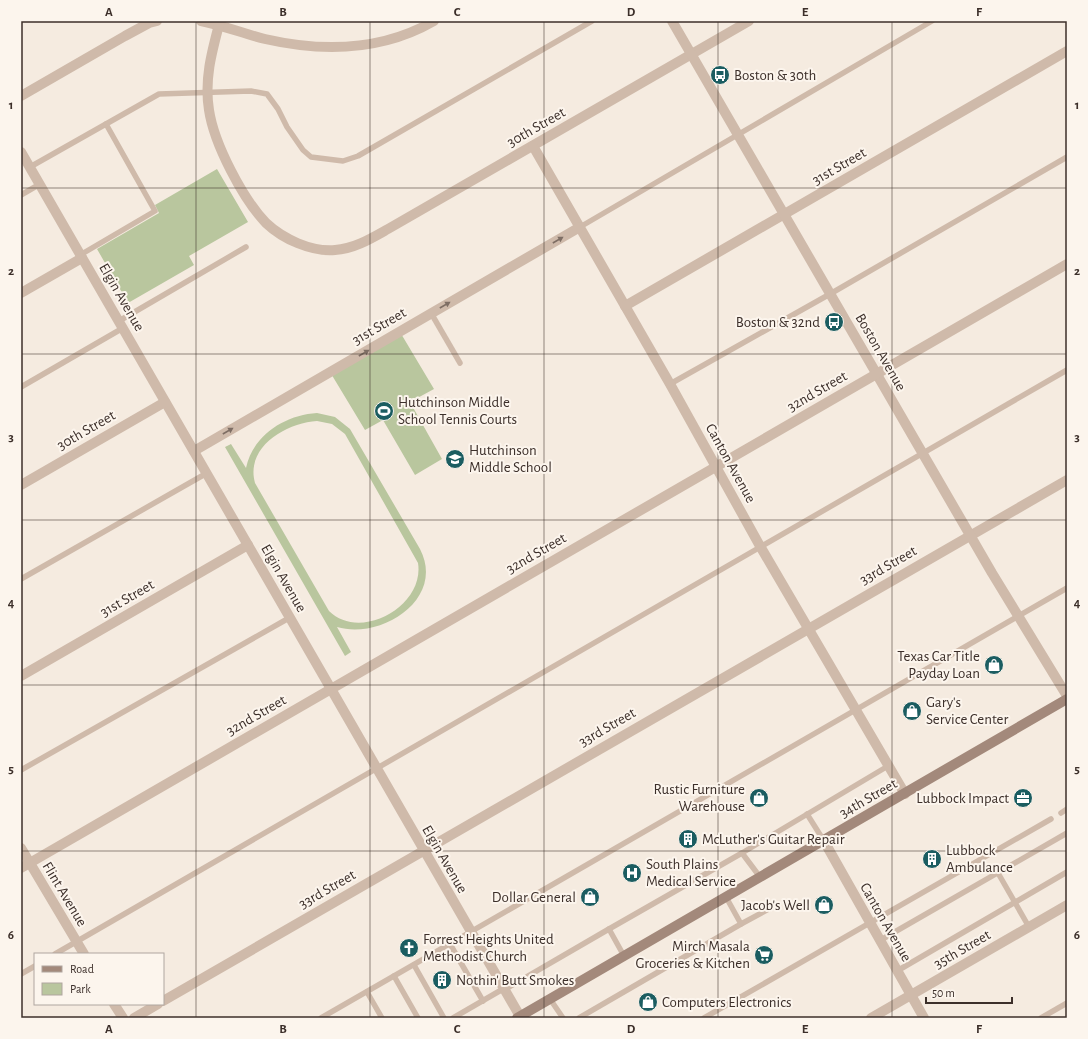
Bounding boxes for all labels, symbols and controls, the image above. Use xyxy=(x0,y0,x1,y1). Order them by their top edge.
text: A xyxy=(105,6,113,19)
text: B xyxy=(279,6,287,19)
text: C xyxy=(454,6,461,19)
text: D xyxy=(627,6,636,19)
text: E xyxy=(802,6,809,19)
text: F xyxy=(976,6,983,19)
bus stop icon: Boston & 30th xyxy=(709,64,731,86)
place label: Boston & 30th xyxy=(734,68,816,83)
text: 1 xyxy=(9,99,13,112)
text: 1 xyxy=(1075,99,1079,112)
street label: 30th Street xyxy=(505,105,568,150)
street label: 31st Street xyxy=(810,145,869,188)
one-way arrow xyxy=(552,236,564,243)
street label: Elgin Avenue xyxy=(96,261,147,334)
text: 2 xyxy=(8,265,14,278)
text: 2 xyxy=(1074,265,1080,278)
one-way arrow xyxy=(440,301,451,308)
street label: 31st Street xyxy=(350,305,409,348)
bus stop icon: Boston & 32nd xyxy=(823,311,845,333)
street label: Boston Avenue xyxy=(852,311,909,394)
place label: Boston & 32nd xyxy=(736,315,820,330)
one-way arrow xyxy=(358,349,369,356)
street label: 32nd Street xyxy=(785,368,850,415)
place label: Hutchinson Middle School Tennis Courts xyxy=(398,395,517,427)
sports icon: Hutchinson Middle School Tennis Courts xyxy=(373,400,395,422)
street label: 30th Street xyxy=(55,408,118,453)
street label: Canton Avenue xyxy=(703,421,759,505)
one-way arrow xyxy=(222,428,234,435)
text: 3 xyxy=(8,431,14,444)
text: 3 xyxy=(1074,431,1080,444)
place label: Hutchinson Middle School xyxy=(469,443,552,475)
school or university icon: Hutchinson Middle School xyxy=(444,448,466,470)
street label: 32nd Street xyxy=(504,530,569,577)
street label: Elgin Avenue xyxy=(258,542,309,615)
street label: 33rd Street xyxy=(857,543,919,588)
street label: 31st Street xyxy=(98,577,157,620)
text: 4 xyxy=(8,597,15,610)
text: 4 xyxy=(1074,597,1081,610)
place label: Texas Car Title Payday Loan xyxy=(897,649,980,681)
shop icon: Texas Car Title Payday Loan xyxy=(983,654,1005,676)
street label: 32nd Street xyxy=(224,692,289,739)
place label: Gary's Service Center xyxy=(926,695,1009,727)
shop icon: Gary's Service Center xyxy=(901,700,923,722)
street label: 33rd Street xyxy=(576,705,638,750)
text: 5 xyxy=(8,763,14,776)
text: 5 xyxy=(1074,763,1080,776)
street label: 34th Street xyxy=(837,776,900,821)
place label: Rustic Furniture Warehouse xyxy=(654,782,745,814)
shop icon: Rustic Furniture Warehouse xyxy=(748,787,770,809)
office icon: Lubbock Impact xyxy=(1012,787,1034,809)
place label: Lubbock Impact xyxy=(916,791,1009,806)
street label: Elgin Avenue xyxy=(419,823,470,896)
building icon: McLuther's Guitar Repair xyxy=(677,828,699,850)
place label: McLuther's Guitar Repair xyxy=(702,832,845,847)
place label: Lubbock Ambulance xyxy=(946,843,1013,875)
building icon: Lubbock Ambulance xyxy=(921,848,943,870)
place label: South Plains Medical Service xyxy=(646,857,736,889)
street label: Flint Avenue xyxy=(39,859,90,929)
hospital icon: South Plains Medical Service xyxy=(621,862,643,884)
street label: 33rd Street xyxy=(296,867,358,912)
street label: Canton Avenue xyxy=(857,880,914,964)
shop icon: Dollar General xyxy=(579,886,601,908)
place label: Dollar General xyxy=(492,890,576,905)
shop icon: Jacob's Well xyxy=(813,894,835,916)
place label: Jacob's Well xyxy=(741,898,810,913)
street label: 35th Street xyxy=(931,927,993,972)
text: 6 xyxy=(8,929,14,942)
text: 6 xyxy=(1074,929,1080,942)
place label: Forrest Heights United Methodist Church xyxy=(423,932,554,964)
church icon: Forrest Heights United Methodist Church xyxy=(398,937,420,959)
place label: Mirch Masala Groceries & Kitchen xyxy=(635,939,750,971)
supermarket icon: Mirch Masala Groceries & Kitchen xyxy=(753,944,775,966)
legend xyxy=(34,953,164,1005)
text: Road xyxy=(70,963,94,975)
building icon: Nothin' Butt Smokes xyxy=(431,969,453,991)
place label: Nothin' Butt Smokes xyxy=(456,973,574,988)
scale bar xyxy=(926,979,1012,1005)
text: Park xyxy=(70,983,91,995)
text: 50 m xyxy=(932,987,955,999)
shop icon: Computers Electronics xyxy=(637,991,659,1013)
place label: Computers Electronics xyxy=(662,995,792,1010)
text: A xyxy=(105,1023,113,1036)
text: B xyxy=(279,1023,287,1036)
text: C xyxy=(454,1023,461,1036)
text: D xyxy=(627,1023,636,1036)
text: E xyxy=(802,1023,809,1036)
text: F xyxy=(976,1023,983,1036)

